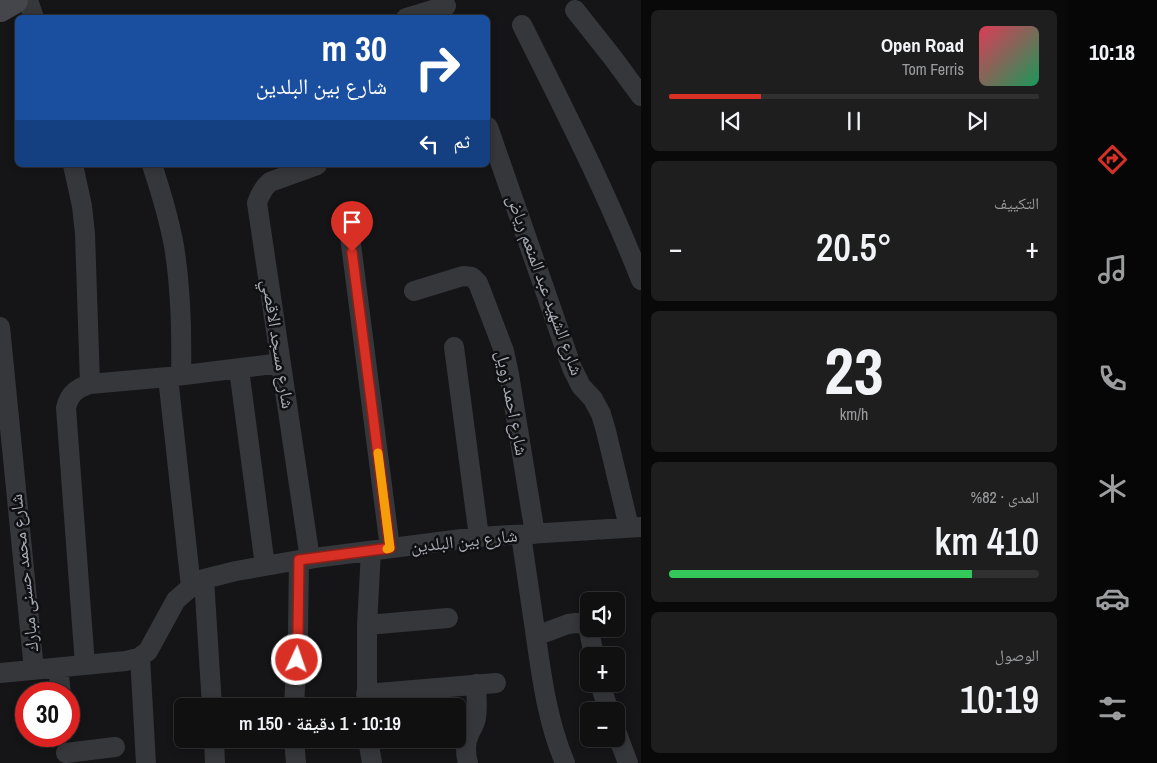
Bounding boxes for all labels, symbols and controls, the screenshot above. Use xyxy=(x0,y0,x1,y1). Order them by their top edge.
text: 30 m xyxy=(322,25,387,72)
text: Open Road xyxy=(881,32,964,58)
icon: right xyxy=(405,35,470,100)
text: 10:18 xyxy=(1089,37,1135,67)
text: Tom Ferris xyxy=(902,58,964,80)
text: شارع بين البلدين xyxy=(256,71,387,101)
icon: previous xyxy=(717,107,745,135)
icon: pause xyxy=(840,107,868,135)
icon: next xyxy=(963,107,991,135)
text: ثم xyxy=(453,128,470,154)
icon: left xyxy=(415,130,443,158)
icon: directions xyxy=(1095,142,1130,177)
street label: شارع الشهيد عبد المنعم رياض xyxy=(501,191,590,379)
text: التكييف xyxy=(994,192,1039,214)
pin xyxy=(331,201,373,252)
icon: arrive xyxy=(338,208,366,236)
text: 20.5° xyxy=(816,222,892,273)
text: − xyxy=(669,229,682,267)
text: + xyxy=(1026,229,1039,267)
icon: music xyxy=(1095,252,1130,287)
street label: شارع مسجد الاقصي xyxy=(253,277,301,411)
text: 23 xyxy=(824,327,884,414)
street label: شارع احمد زويل xyxy=(490,348,535,457)
icon: phone xyxy=(1095,361,1130,396)
text: km/h xyxy=(840,403,868,425)
icon: climate xyxy=(1095,471,1130,506)
text: المدى · 82% xyxy=(971,486,1039,508)
street label: شارع محمد حسنى مبارك xyxy=(3,493,44,653)
text: 410 km xyxy=(935,516,1039,567)
street label: شارع بين البلدين xyxy=(409,522,519,559)
icon: car xyxy=(1095,581,1130,616)
map controls xyxy=(580,592,625,747)
button: sound xyxy=(580,592,625,637)
position arrow xyxy=(270,633,322,685)
text: الوصول xyxy=(995,644,1039,666)
button: + xyxy=(580,647,625,692)
text: 10:19 xyxy=(960,674,1039,725)
speed limit sign: 30 xyxy=(15,682,80,747)
icon: filters xyxy=(1095,691,1130,726)
button: − xyxy=(580,702,625,747)
text: 10:19 · 1 دقيقة · 150 m xyxy=(239,710,401,736)

